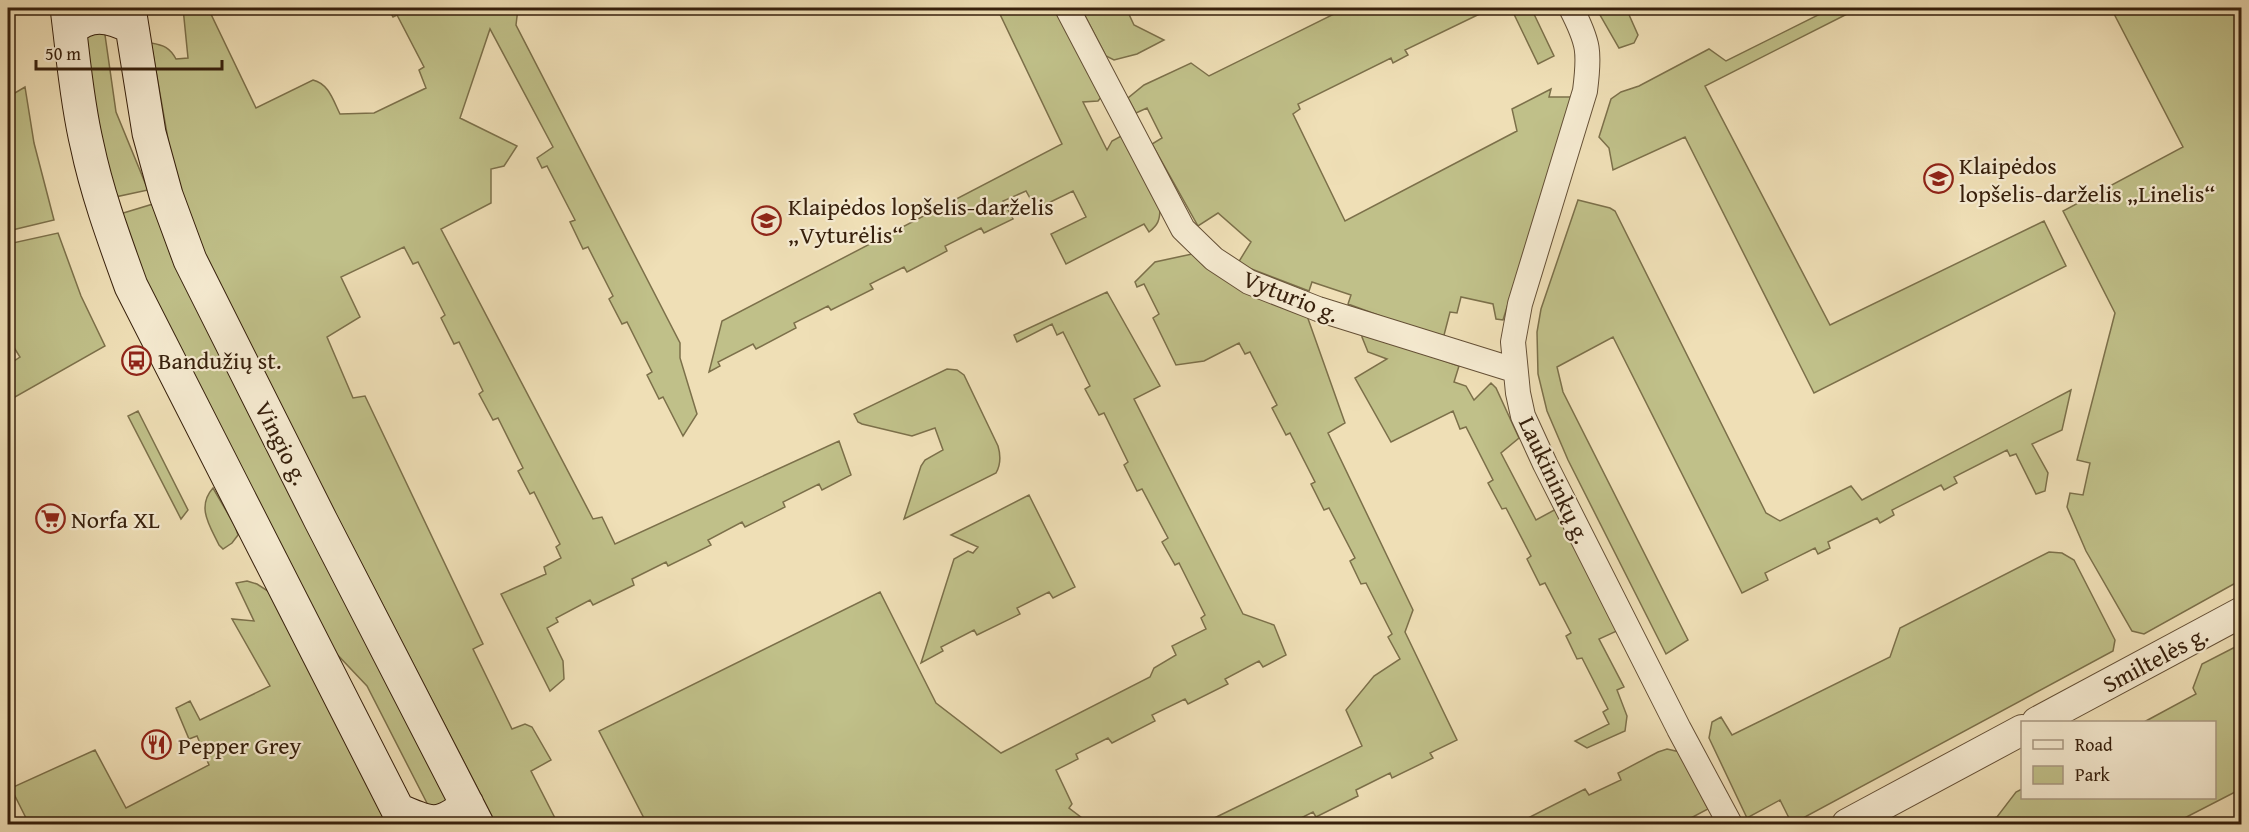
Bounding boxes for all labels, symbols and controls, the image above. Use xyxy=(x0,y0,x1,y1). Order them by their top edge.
scale bar xyxy=(36,33,222,71)
text: 50 m xyxy=(45,40,81,67)
place label: Klaipėdos lopšelis-darželis „Linelis“ xyxy=(1959,148,2215,211)
school or university icon: Klaipėdos lopšelis-darželis „Linelis“ xyxy=(1922,163,1954,195)
place label: Klaipėdos lopšelis-darželis „Vyturėlis“ xyxy=(788,189,1054,252)
school or university icon: Klaipėdos lopšelis-darželis „Vyturėlis“ xyxy=(751,204,783,236)
street label: Vyturio g. xyxy=(1238,261,1344,331)
place label: Bandužių st. xyxy=(158,343,282,378)
bus stop icon: Bandužių st. xyxy=(121,344,153,376)
street label: Vingio g. xyxy=(246,395,318,491)
street label: Laukininkų g. xyxy=(1510,411,1600,549)
place label: Norfa XL xyxy=(71,502,160,537)
supermarket icon: Norfa XL xyxy=(34,503,66,535)
street label: Smiltelės g. xyxy=(2096,617,2214,701)
legend xyxy=(2021,721,2216,799)
place label: Pepper Grey xyxy=(178,728,301,763)
restaurant icon: Pepper Grey xyxy=(141,729,173,761)
text: Road xyxy=(2075,731,2113,758)
text: Park xyxy=(2075,761,2111,788)

